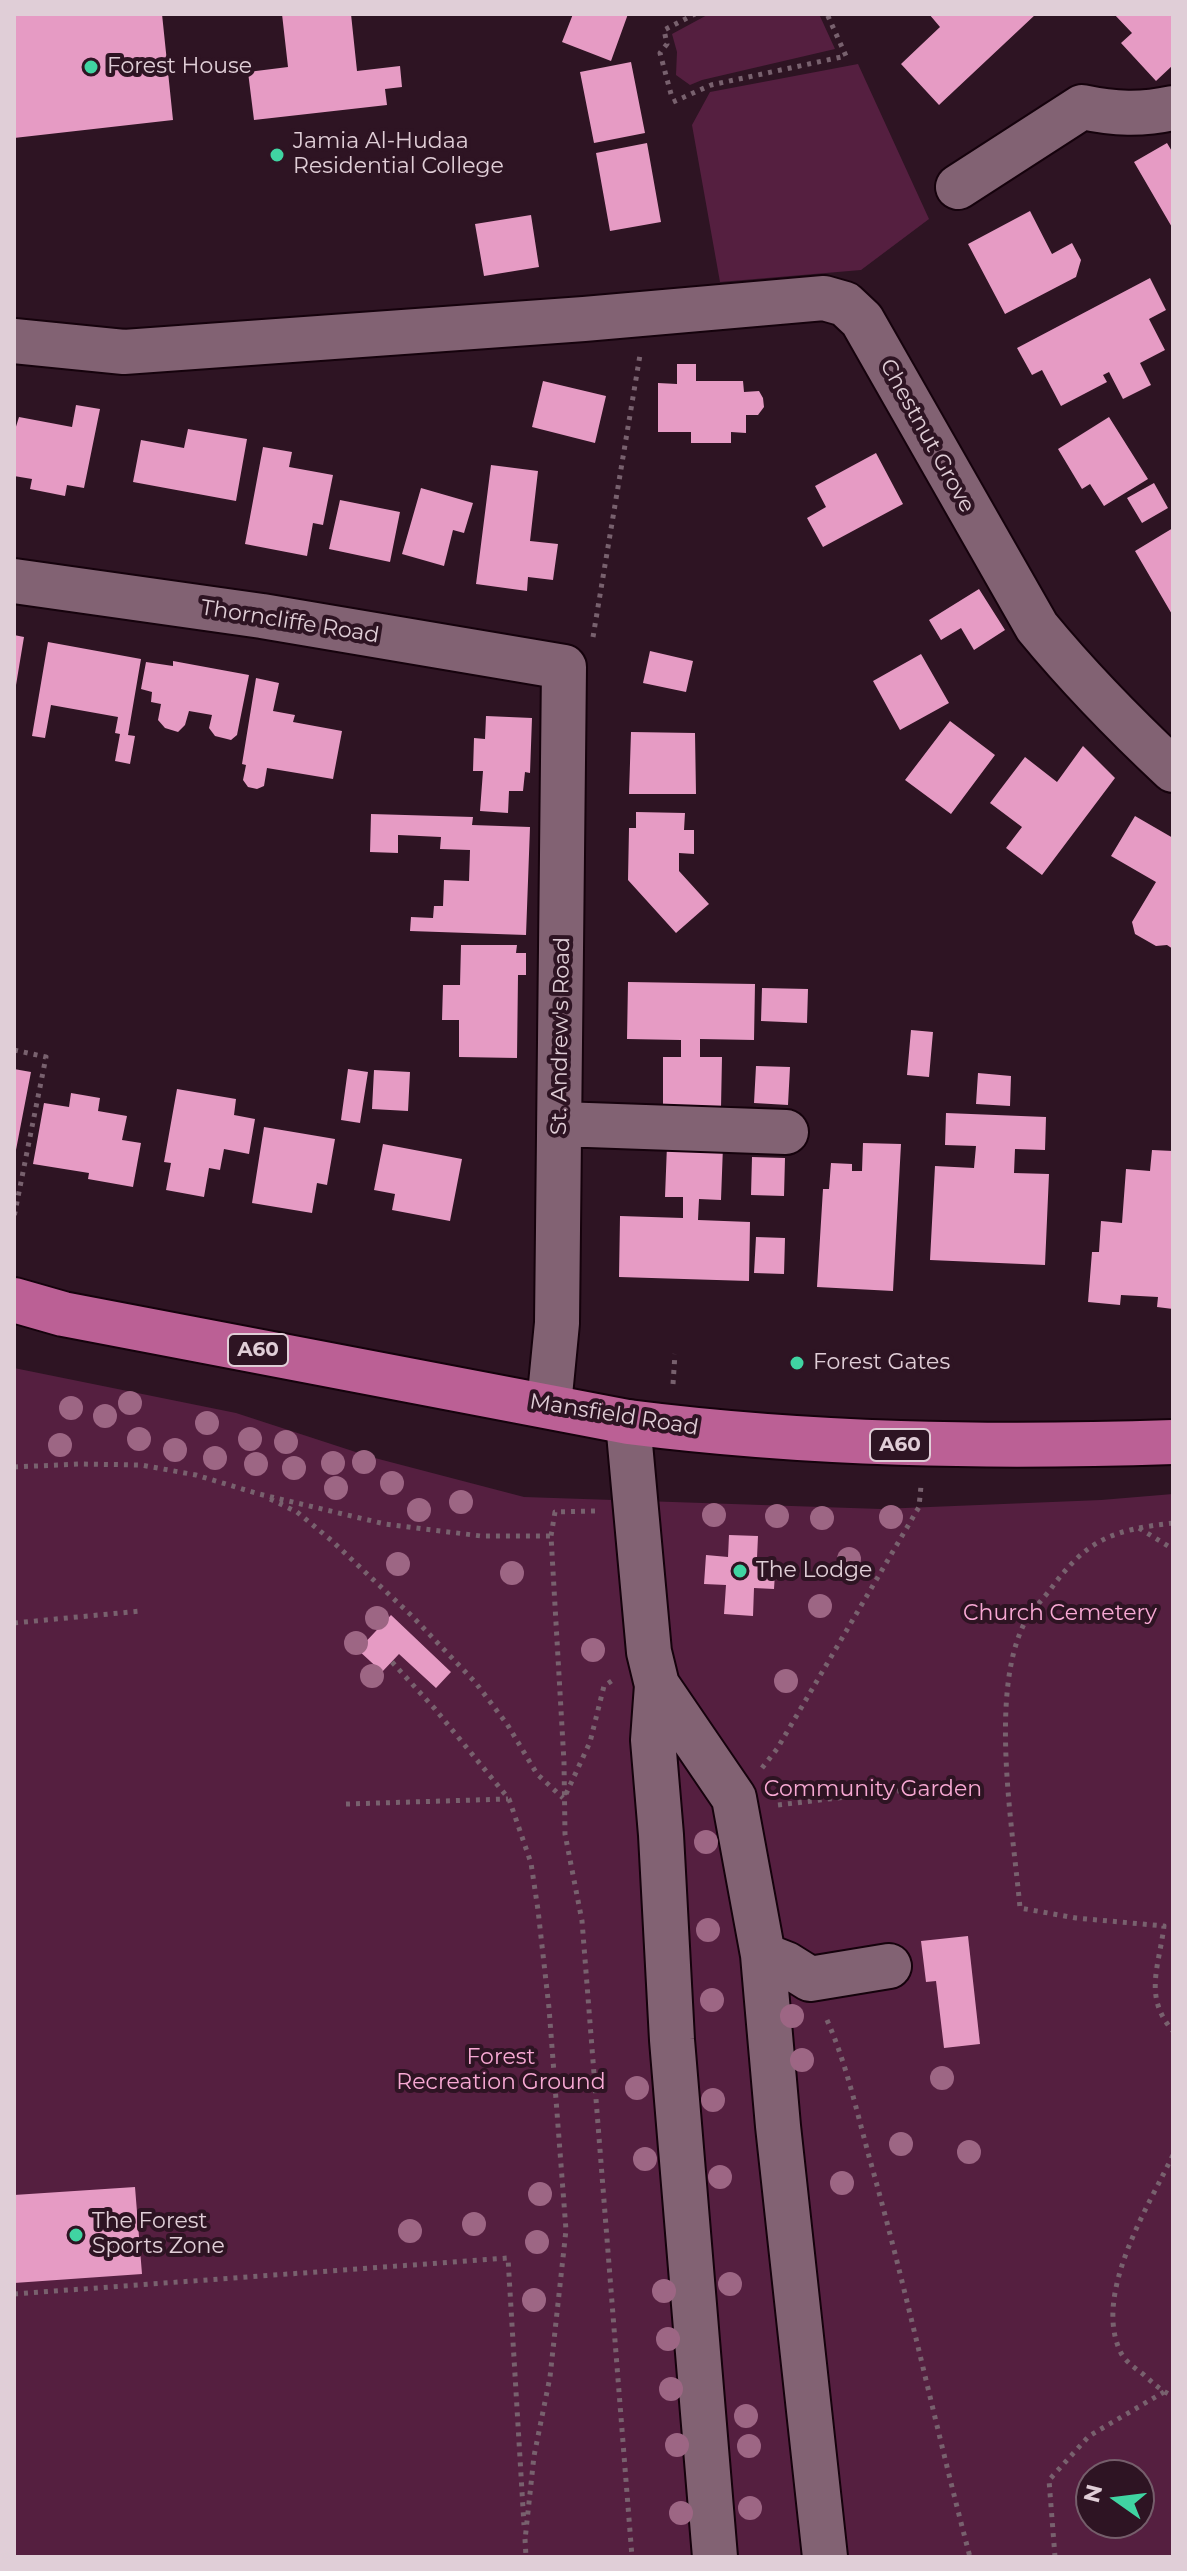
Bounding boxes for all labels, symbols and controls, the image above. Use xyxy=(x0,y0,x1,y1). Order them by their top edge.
place label: Forest House xyxy=(107,54,252,80)
marker: Forest House xyxy=(82,58,100,76)
place label: Jamia Al-Hudaa Residential College xyxy=(293,129,504,180)
marker: Jamia Al-Hudaa Residential College xyxy=(268,146,286,164)
street label: Chestnut Grove xyxy=(874,355,980,517)
street label: Thorncliffe Road xyxy=(199,595,381,649)
street label: St. Andrew's Road xyxy=(546,937,576,1135)
road number: A60 xyxy=(228,1334,288,1366)
place label: Forest Gates xyxy=(813,1350,950,1376)
marker: Forest Gates xyxy=(788,1354,806,1372)
street label: Mansfield Road xyxy=(528,1389,700,1441)
road number: A60 xyxy=(870,1429,930,1461)
place label: The Lodge xyxy=(756,1558,872,1584)
marker: The Lodge xyxy=(731,1562,749,1580)
park label: Church Cemetery xyxy=(963,1601,1157,1627)
park label: Community Garden xyxy=(764,1777,982,1803)
park label: Forest Recreation Ground xyxy=(396,2045,606,2096)
place label: The Forest Sports Zone xyxy=(92,2209,225,2260)
marker: The Forest Sports Zone xyxy=(67,2226,85,2244)
north arrow xyxy=(1075,2459,1155,2539)
text: N xyxy=(1078,2482,1108,2505)

